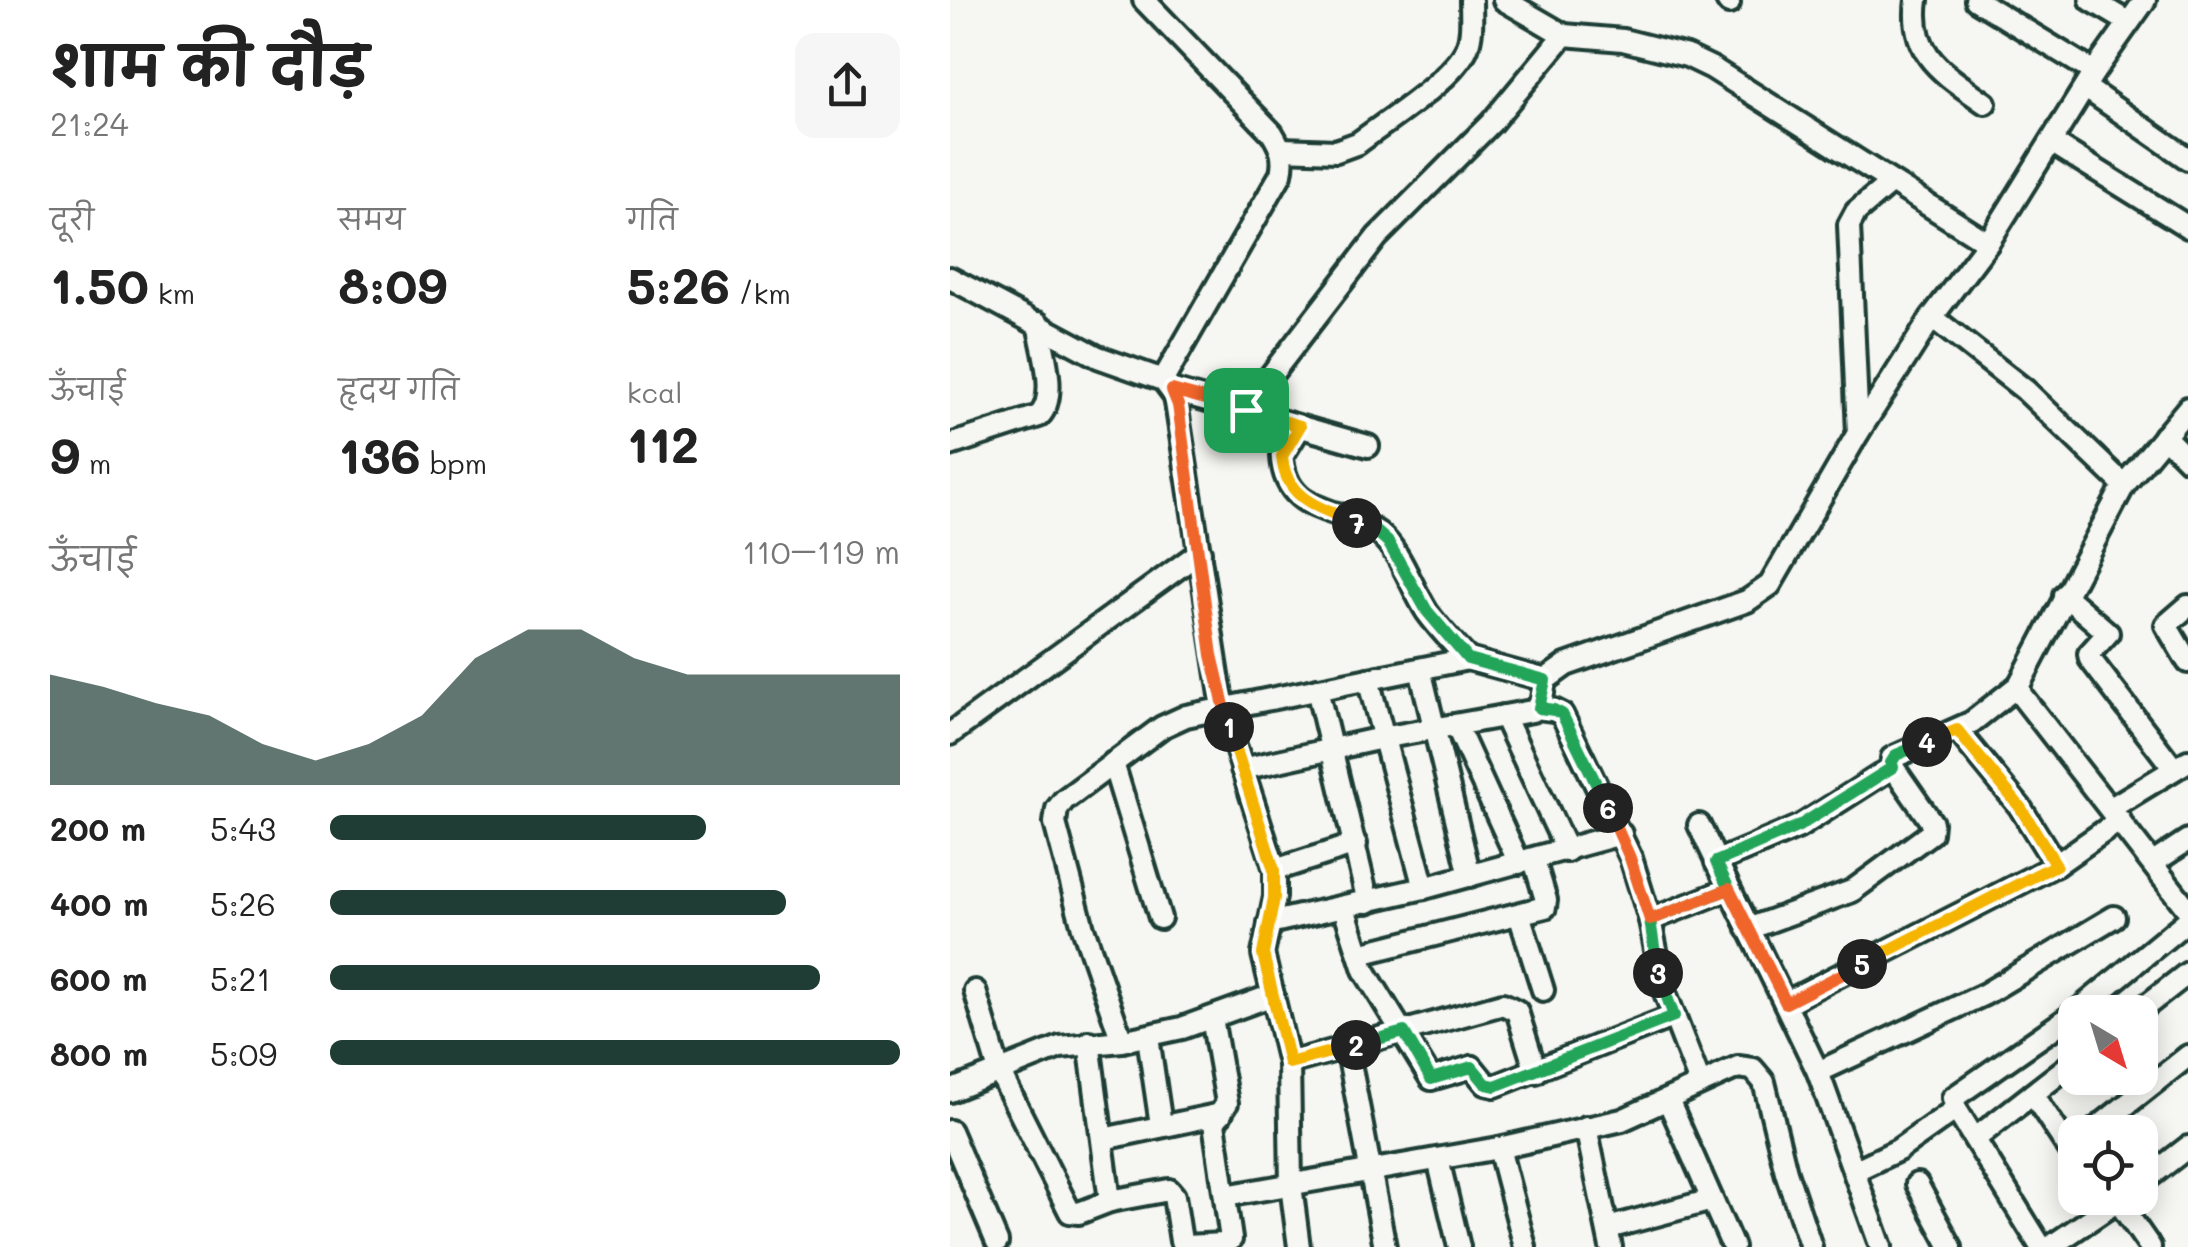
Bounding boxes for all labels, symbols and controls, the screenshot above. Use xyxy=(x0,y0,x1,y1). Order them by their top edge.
text: शाम की दौड़ xyxy=(50,28,368,100)
button: share xyxy=(795,33,900,138)
text: 21:24 xyxy=(50,102,129,144)
text: दूरी xyxy=(50,201,94,237)
text: समय xyxy=(338,201,405,237)
text: गति xyxy=(627,201,678,237)
text: 1.50 xyxy=(50,251,149,317)
text: 8:09 xyxy=(338,251,447,317)
text: 5:26 xyxy=(627,251,730,317)
text: km xyxy=(149,275,195,311)
text: /km xyxy=(730,275,791,311)
pin xyxy=(1204,368,1289,453)
text: ऊँचाई xyxy=(50,371,125,407)
text: हृदय गति xyxy=(338,371,459,407)
text: kcal xyxy=(627,374,682,410)
icon: arrive xyxy=(1219,383,1274,438)
text: 112 xyxy=(627,410,699,476)
text: 9 xyxy=(50,421,80,487)
text: 136 xyxy=(338,421,421,487)
text: m xyxy=(80,445,111,481)
text: bpm xyxy=(421,445,487,481)
pin: 7 xyxy=(1332,498,1382,548)
text: 7 xyxy=(1349,505,1365,541)
text: 110–119 m xyxy=(742,530,900,572)
text: ऊँचाई xyxy=(50,537,136,579)
pin: 1 xyxy=(1204,702,1254,752)
text: 1 xyxy=(1223,709,1235,745)
pin: 4 xyxy=(1902,717,1952,767)
text: 4 xyxy=(1918,724,1936,760)
pin: 6 xyxy=(1583,783,1633,833)
text: 6 xyxy=(1600,790,1616,826)
text: 200 m xyxy=(50,807,146,849)
text: 5:43 xyxy=(210,807,276,849)
text: 400 m xyxy=(50,882,148,924)
text: 5:26 xyxy=(210,882,276,924)
pin: 5 xyxy=(1837,939,1887,989)
text: 5 xyxy=(1854,946,1870,982)
pin: 3 xyxy=(1633,948,1683,998)
text: 3 xyxy=(1650,955,1666,991)
text: 600 m xyxy=(50,957,147,999)
text: 5:21 xyxy=(210,957,271,999)
north arrow xyxy=(2058,995,2158,1095)
map controls xyxy=(2058,995,2158,1215)
pin: 2 xyxy=(1331,1020,1381,1070)
text: 2 xyxy=(1348,1027,1364,1063)
text: 800 m xyxy=(50,1032,148,1074)
text: 5:09 xyxy=(210,1032,277,1074)
button: locate xyxy=(2058,1115,2158,1215)

